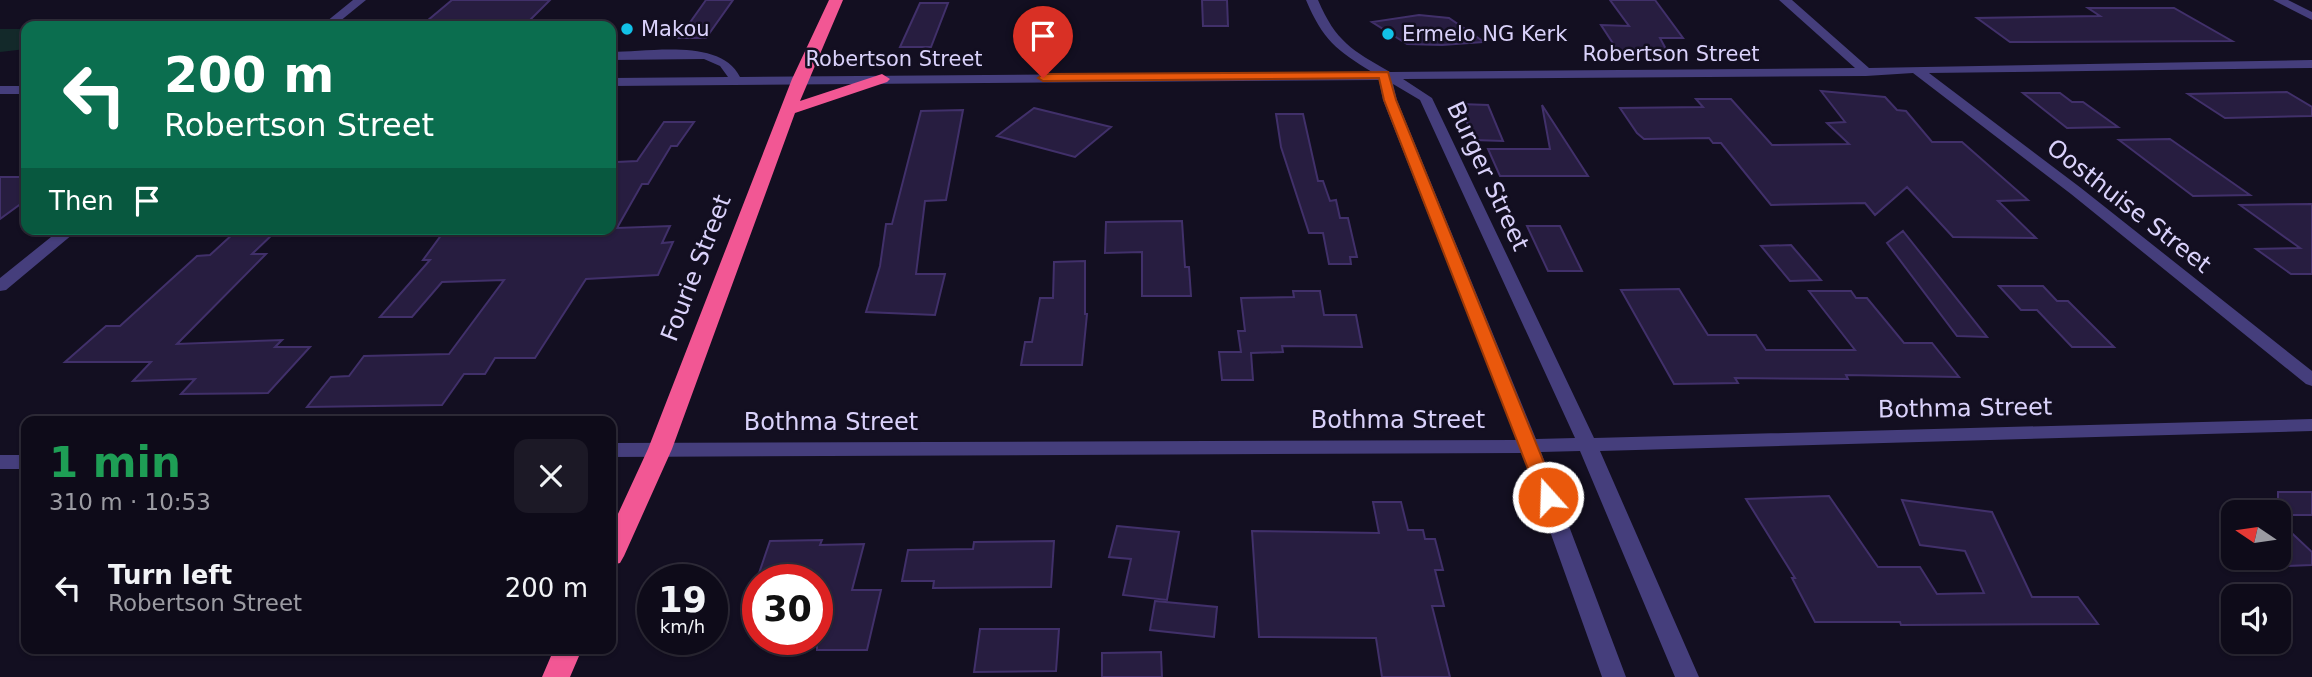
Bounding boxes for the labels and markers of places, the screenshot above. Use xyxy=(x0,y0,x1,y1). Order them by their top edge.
pin xyxy=(1013,6,1073,78)
place label: Makou xyxy=(641,17,710,41)
marker: Makou xyxy=(619,21,635,37)
place label: Ermelo NG Kerk xyxy=(1402,22,1568,46)
marker: Ermelo NG Kerk xyxy=(1380,26,1396,42)

